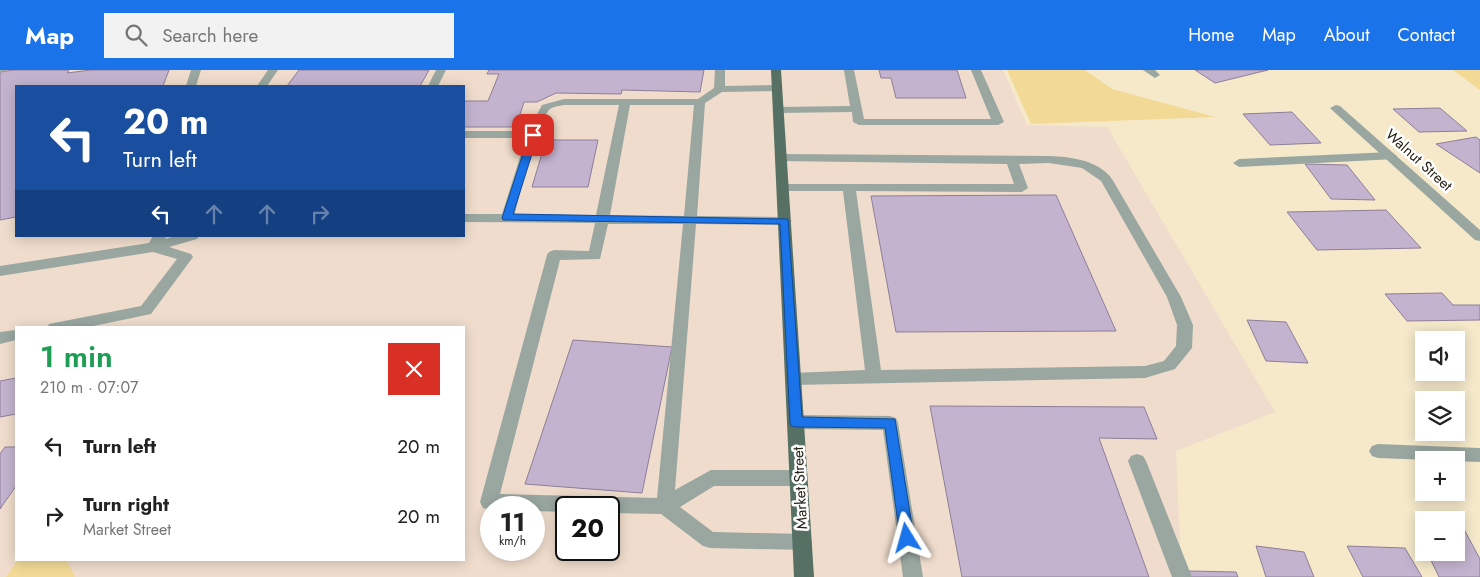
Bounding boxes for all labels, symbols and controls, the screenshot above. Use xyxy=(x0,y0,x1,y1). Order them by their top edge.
search box xyxy=(104,13,454,58)
text: Map xyxy=(25,18,74,53)
icon: search xyxy=(122,21,150,49)
text: Search here xyxy=(162,22,258,49)
text: Home xyxy=(1188,22,1234,48)
text: Map xyxy=(1262,22,1296,48)
text: About xyxy=(1324,22,1369,48)
text: Contact xyxy=(1397,22,1455,48)
text: 20 m xyxy=(123,97,208,147)
icon: left xyxy=(40,105,105,170)
pin xyxy=(512,114,554,156)
icon: arrive xyxy=(519,121,547,149)
street label: Walnut Street xyxy=(1381,124,1458,196)
text: Turn left xyxy=(123,143,197,175)
icon: left xyxy=(147,200,175,228)
icon: ahead xyxy=(200,200,228,228)
icon: ahead xyxy=(253,200,281,228)
icon: right xyxy=(306,200,334,228)
map controls xyxy=(1415,331,1465,561)
button: sound xyxy=(1415,331,1465,381)
text: 1 min xyxy=(40,335,113,378)
button: close xyxy=(388,343,440,395)
text: 210 m · 07:07 xyxy=(40,376,138,399)
button: layers xyxy=(1415,391,1465,441)
icon: left xyxy=(40,432,68,460)
text: Turn left xyxy=(83,433,156,460)
text: 20 m xyxy=(397,433,440,460)
street label: Market Street xyxy=(787,446,813,530)
button: + xyxy=(1415,451,1465,501)
text: Turn right xyxy=(83,491,169,518)
speed limit sign: 20 xyxy=(555,496,620,561)
icon: right xyxy=(40,502,68,530)
text: 20 m xyxy=(397,503,440,530)
text: 11 xyxy=(500,504,525,540)
position arrow xyxy=(880,511,932,563)
button: − xyxy=(1415,511,1465,561)
text: Market Street xyxy=(83,518,171,541)
text: km/h xyxy=(499,532,526,550)

